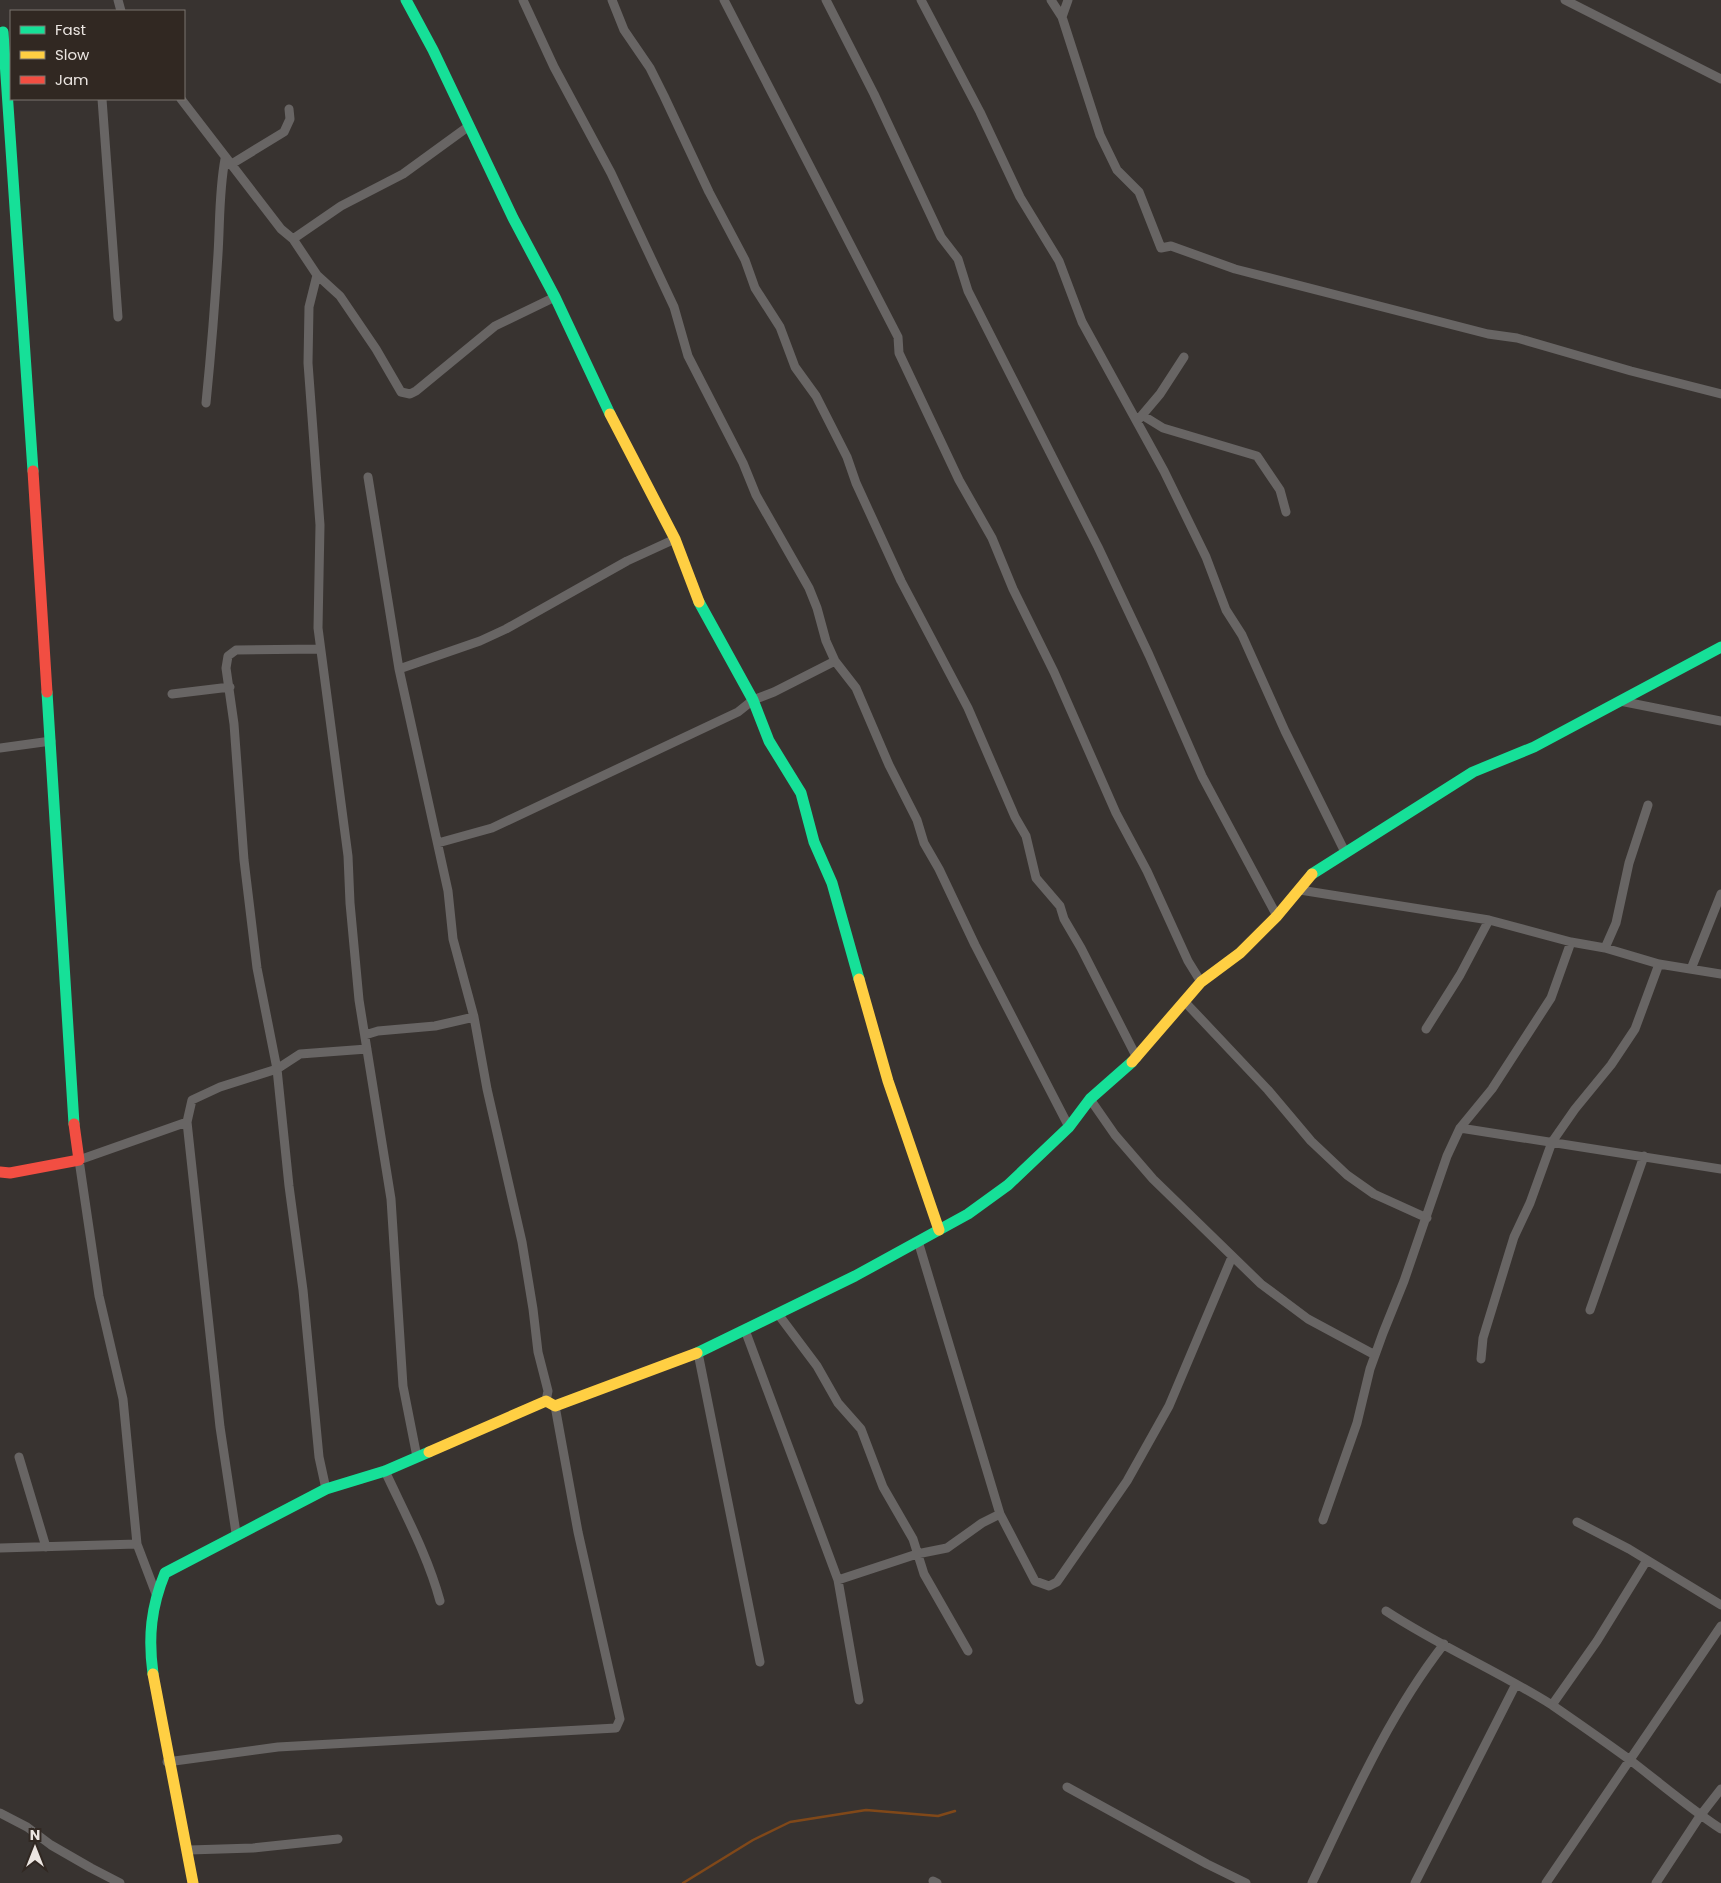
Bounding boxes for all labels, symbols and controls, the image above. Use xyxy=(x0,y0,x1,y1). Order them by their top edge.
legend xyxy=(10,10,185,100)
text: Fast xyxy=(55,19,86,40)
text: Slow xyxy=(55,44,90,65)
text: Jam xyxy=(55,69,89,90)
north arrow xyxy=(10,1823,60,1873)
text: N xyxy=(30,1825,40,1845)

